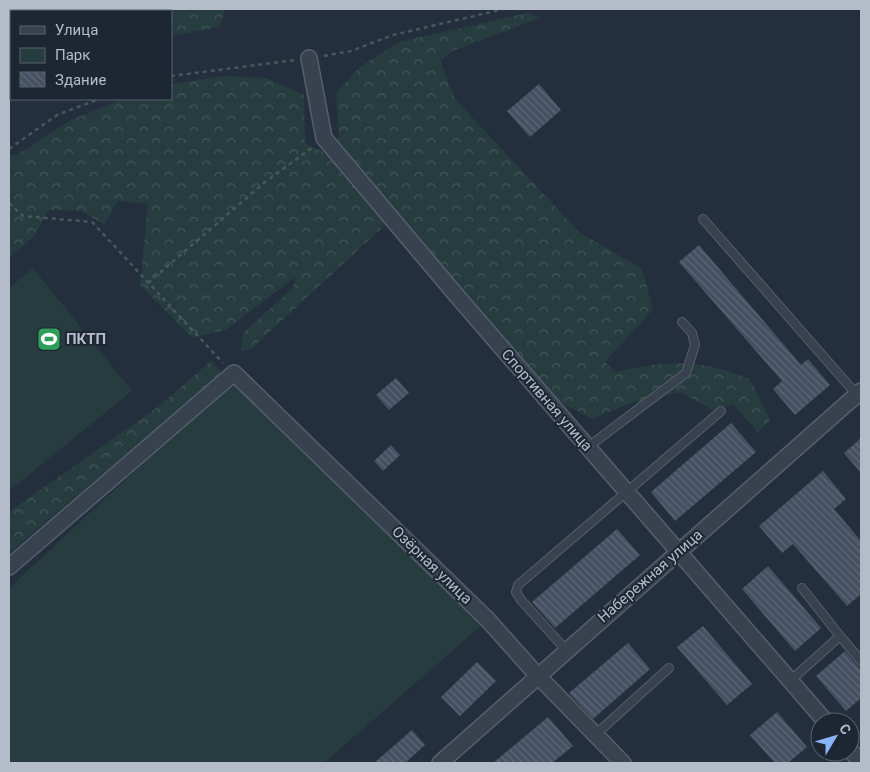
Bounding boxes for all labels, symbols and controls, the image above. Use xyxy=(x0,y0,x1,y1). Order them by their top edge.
legend xyxy=(10,10,172,100)
text: Улица xyxy=(55,21,98,39)
text: Парк xyxy=(55,46,90,64)
text: Здание xyxy=(55,71,106,89)
sports icon: ПКТП xyxy=(36,326,62,352)
place label: ПКТП xyxy=(66,330,106,348)
street label: Спортивная улица xyxy=(498,345,596,455)
street label: Озёрная улица xyxy=(388,522,476,608)
street label: Набережная улица xyxy=(594,526,706,626)
north arrow xyxy=(810,712,860,762)
text: С xyxy=(836,720,854,738)

